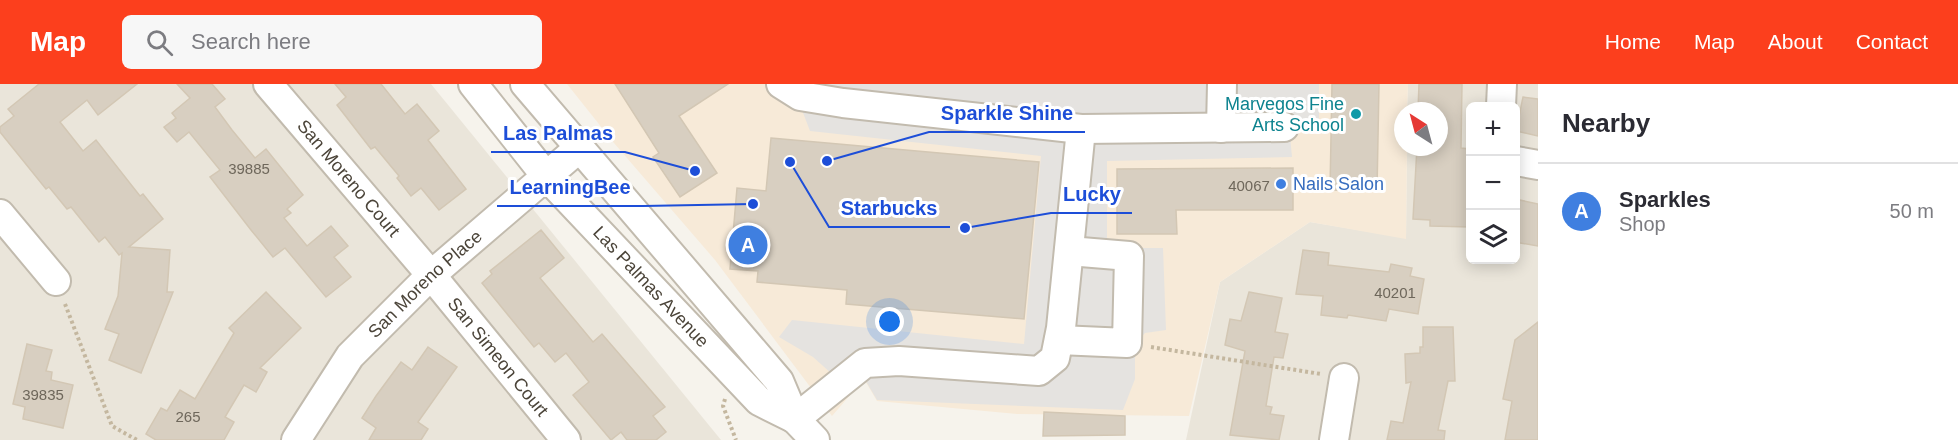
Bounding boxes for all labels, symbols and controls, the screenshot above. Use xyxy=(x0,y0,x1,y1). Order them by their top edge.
search box xyxy=(122,15,542,69)
text: Map xyxy=(30,26,86,57)
icon: search xyxy=(143,26,176,59)
text: Search here xyxy=(191,29,311,54)
text: Home xyxy=(1605,30,1661,53)
text: Map xyxy=(1694,30,1735,53)
text: About xyxy=(1768,30,1823,53)
text: Contact xyxy=(1856,30,1928,53)
callout: Sparkle Shine xyxy=(929,94,1085,132)
place label: Marvegos Fine Arts School xyxy=(1225,94,1344,135)
text: Sparkle Shine xyxy=(941,102,1073,124)
north arrow xyxy=(1394,102,1448,156)
map controls xyxy=(1466,102,1520,264)
button: + xyxy=(1466,102,1520,156)
marker: Marvegos Fine Arts School xyxy=(1349,107,1363,121)
text: Nearby xyxy=(1562,108,1650,138)
callout: Las Palmas xyxy=(491,114,625,152)
street label: San Moreno Court xyxy=(293,116,404,241)
text: Las Palmas xyxy=(503,122,613,144)
button: − xyxy=(1466,156,1520,210)
house number: 39885 xyxy=(228,160,270,177)
callout: LearningBee xyxy=(497,168,643,206)
place label: Nails Salon xyxy=(1293,174,1384,194)
callout: Lucky xyxy=(1051,175,1132,213)
text: LearningBee xyxy=(509,176,631,198)
house number: 40067 xyxy=(1228,177,1270,194)
marker: Nails Salon xyxy=(1274,177,1288,191)
text: Lucky xyxy=(1063,183,1122,205)
text: Sparkles xyxy=(1619,187,1711,212)
callout: Starbucks xyxy=(829,189,950,227)
text: Starbucks xyxy=(841,197,937,219)
text: A xyxy=(1574,200,1589,222)
text: 50 m xyxy=(1890,200,1934,222)
button: layers xyxy=(1466,210,1520,264)
text: Shop xyxy=(1619,213,1666,235)
street label: Las Palmas Avenue xyxy=(589,222,713,351)
pin: A xyxy=(728,222,768,268)
street label: San Moreno Place xyxy=(364,226,486,342)
house number: 40201 xyxy=(1374,284,1416,301)
street label: San Simeon Court xyxy=(444,294,552,420)
your location xyxy=(875,307,904,336)
house number: 39835 xyxy=(22,386,64,403)
house number: 265 xyxy=(175,408,201,425)

